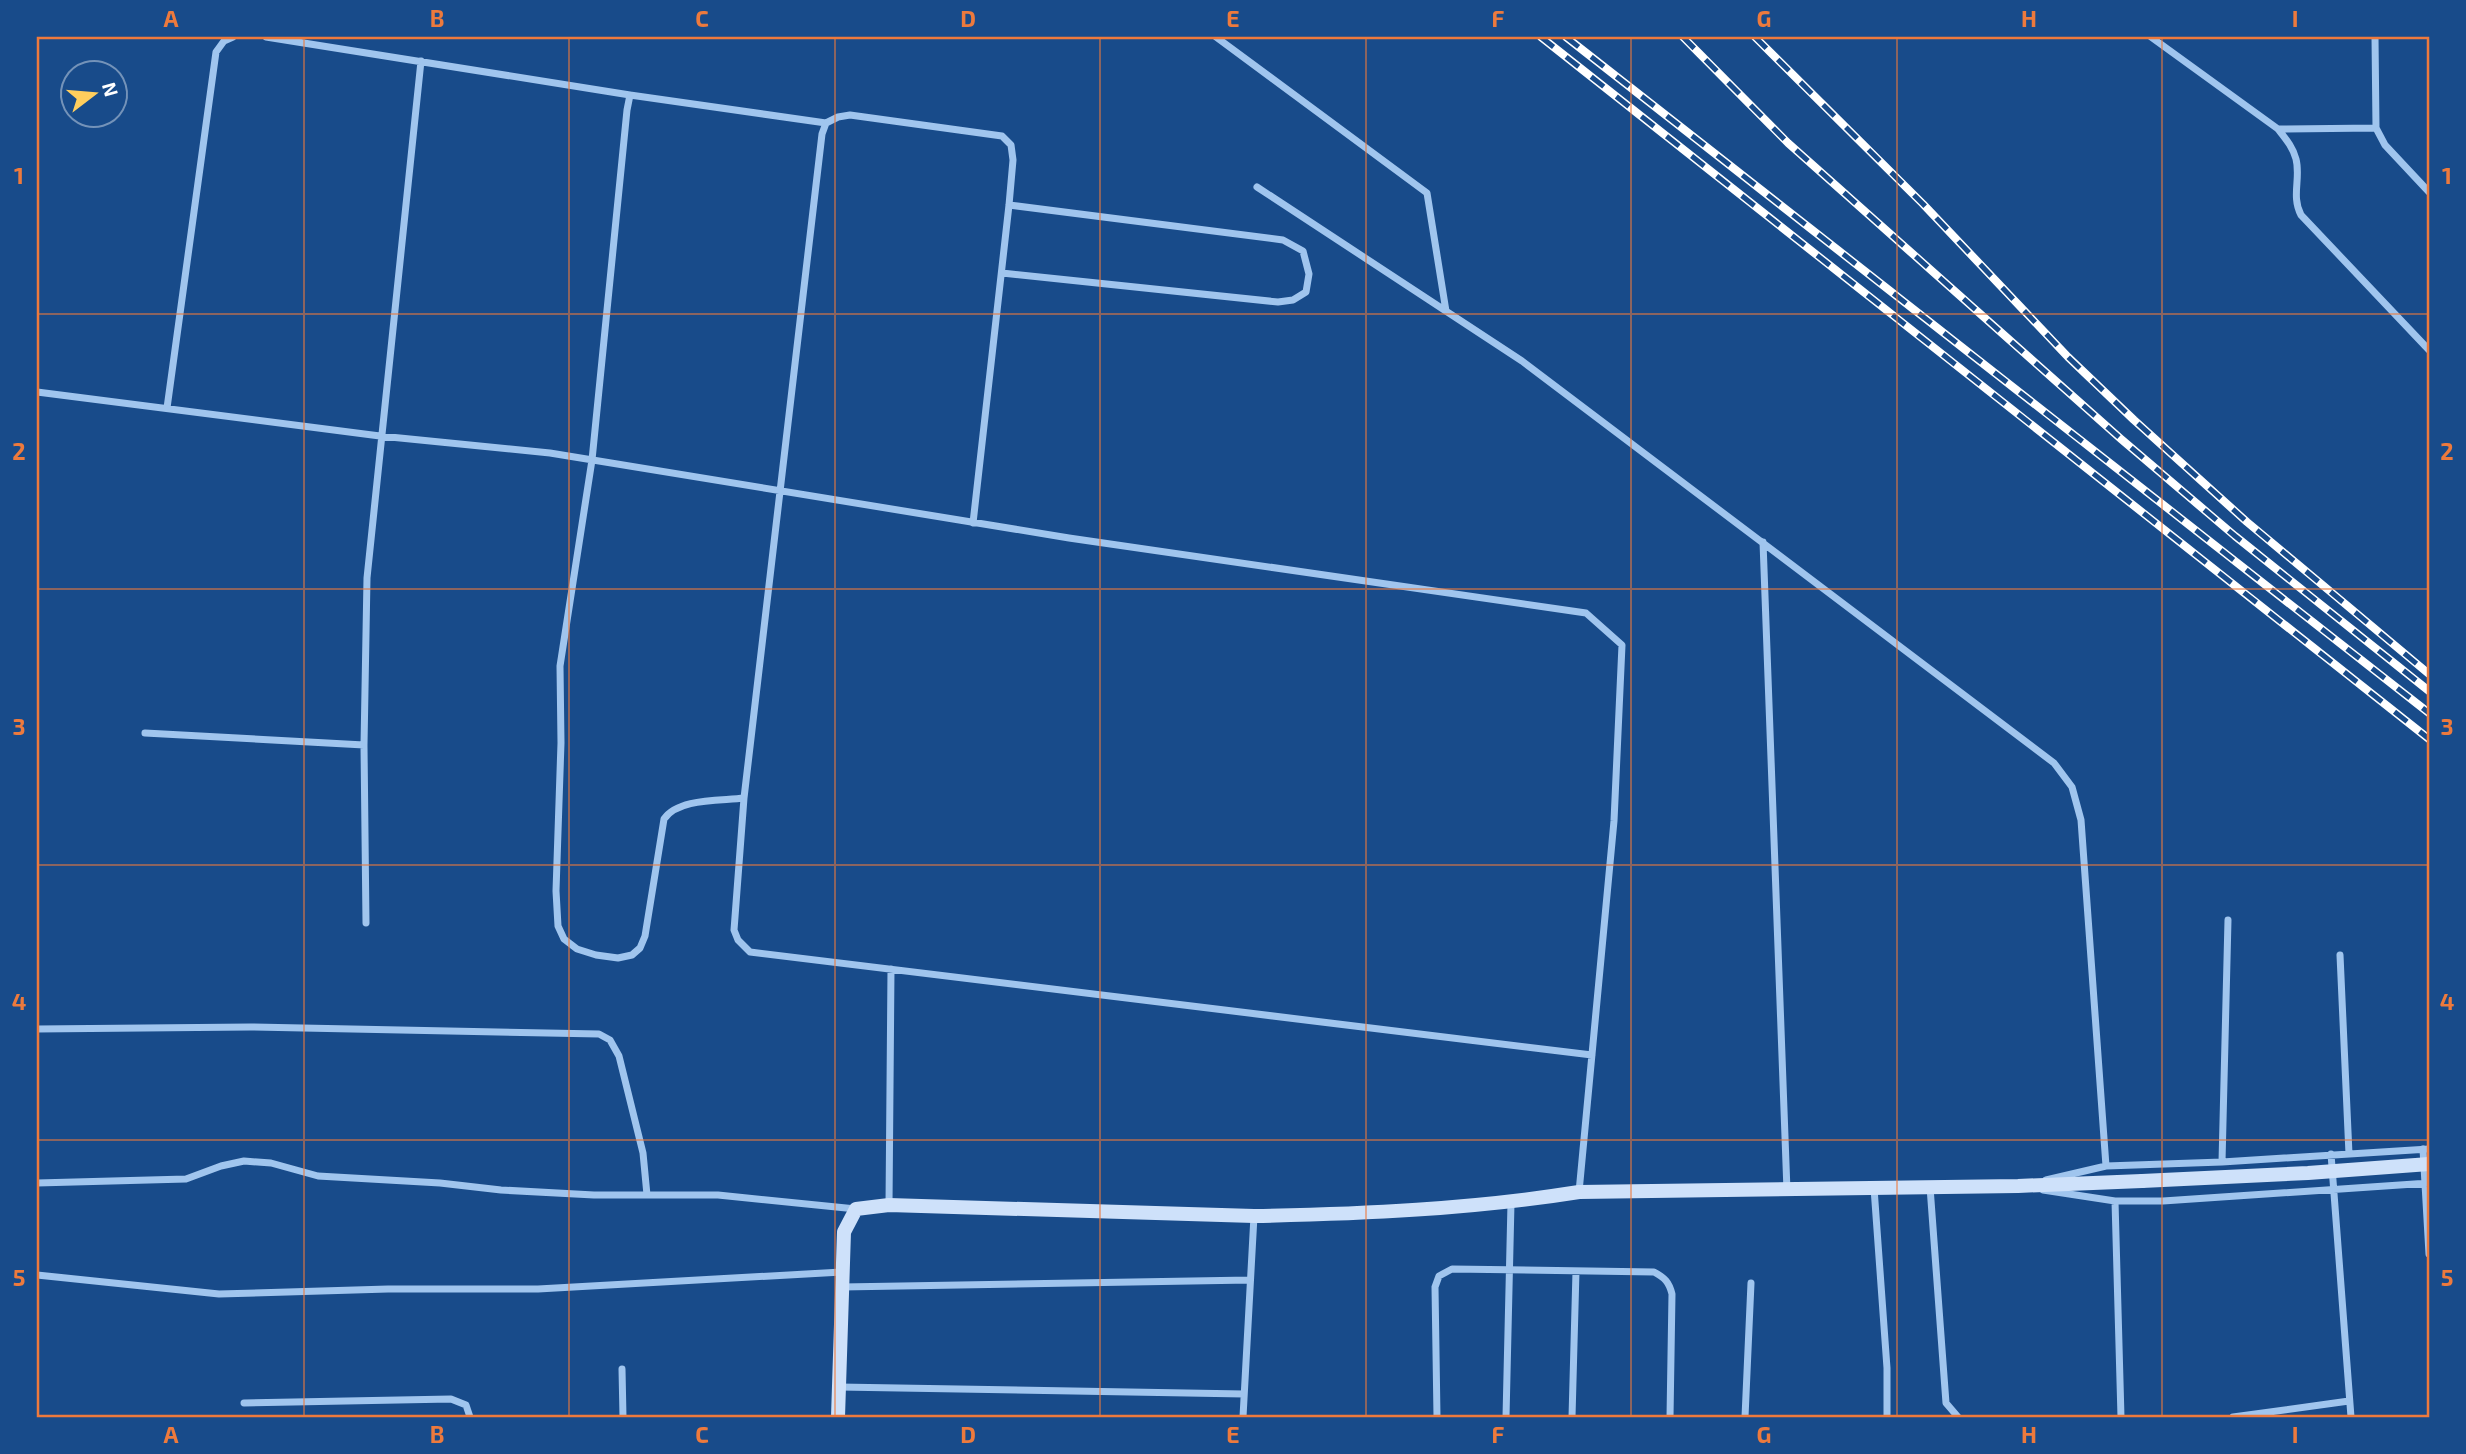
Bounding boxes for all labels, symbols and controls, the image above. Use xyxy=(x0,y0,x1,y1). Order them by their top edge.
text: A xyxy=(163,4,179,32)
text: B xyxy=(430,4,444,32)
text: C xyxy=(695,4,709,32)
text: D xyxy=(960,4,976,32)
text: E xyxy=(1226,4,1240,32)
text: F xyxy=(1492,4,1505,32)
text: G xyxy=(1757,4,1771,32)
text: H xyxy=(2021,4,2037,32)
text: I xyxy=(2292,4,2298,32)
north arrow xyxy=(60,60,130,130)
text: N xyxy=(98,79,124,99)
text: 1 xyxy=(14,161,24,189)
text: 1 xyxy=(2442,161,2452,189)
text: 2 xyxy=(12,437,26,465)
text: 2 xyxy=(2440,437,2454,465)
text: 3 xyxy=(12,712,26,740)
text: 3 xyxy=(2440,712,2454,740)
text: 4 xyxy=(12,987,26,1015)
text: 4 xyxy=(2440,987,2454,1015)
text: 5 xyxy=(13,1263,25,1291)
text: 5 xyxy=(2441,1263,2453,1291)
text: A xyxy=(163,1420,179,1448)
text: B xyxy=(430,1420,444,1448)
text: C xyxy=(695,1420,709,1448)
text: D xyxy=(960,1420,976,1448)
text: E xyxy=(1226,1420,1240,1448)
text: F xyxy=(1492,1420,1505,1448)
text: G xyxy=(1757,1420,1771,1448)
text: H xyxy=(2021,1420,2037,1448)
text: I xyxy=(2292,1420,2298,1448)

